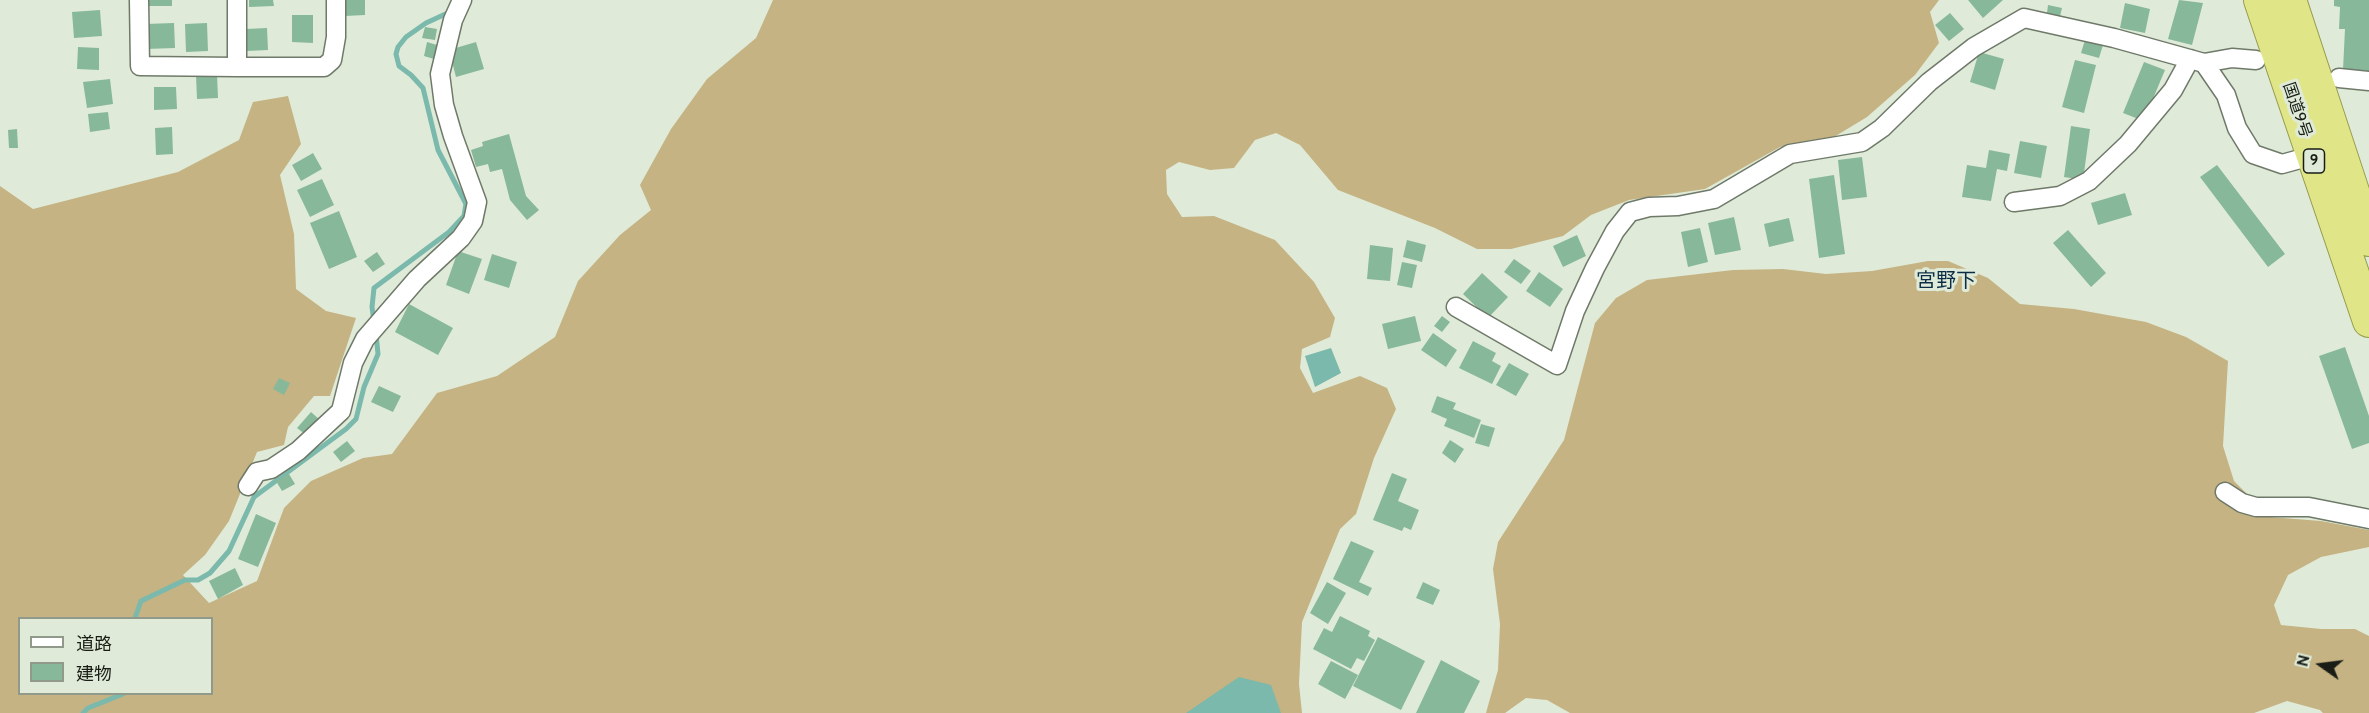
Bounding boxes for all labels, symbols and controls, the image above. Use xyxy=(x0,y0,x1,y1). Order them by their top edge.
street label: 国道9号 xyxy=(2279,80,2315,140)
road number: 9 xyxy=(2304,149,2324,173)
district label: 宮野下 xyxy=(1916,269,1976,293)
legend xyxy=(18,617,213,695)
text: 道路 xyxy=(76,633,112,655)
north arrow xyxy=(2291,635,2351,695)
text: N xyxy=(2292,653,2314,668)
text: 建物 xyxy=(76,663,112,685)

